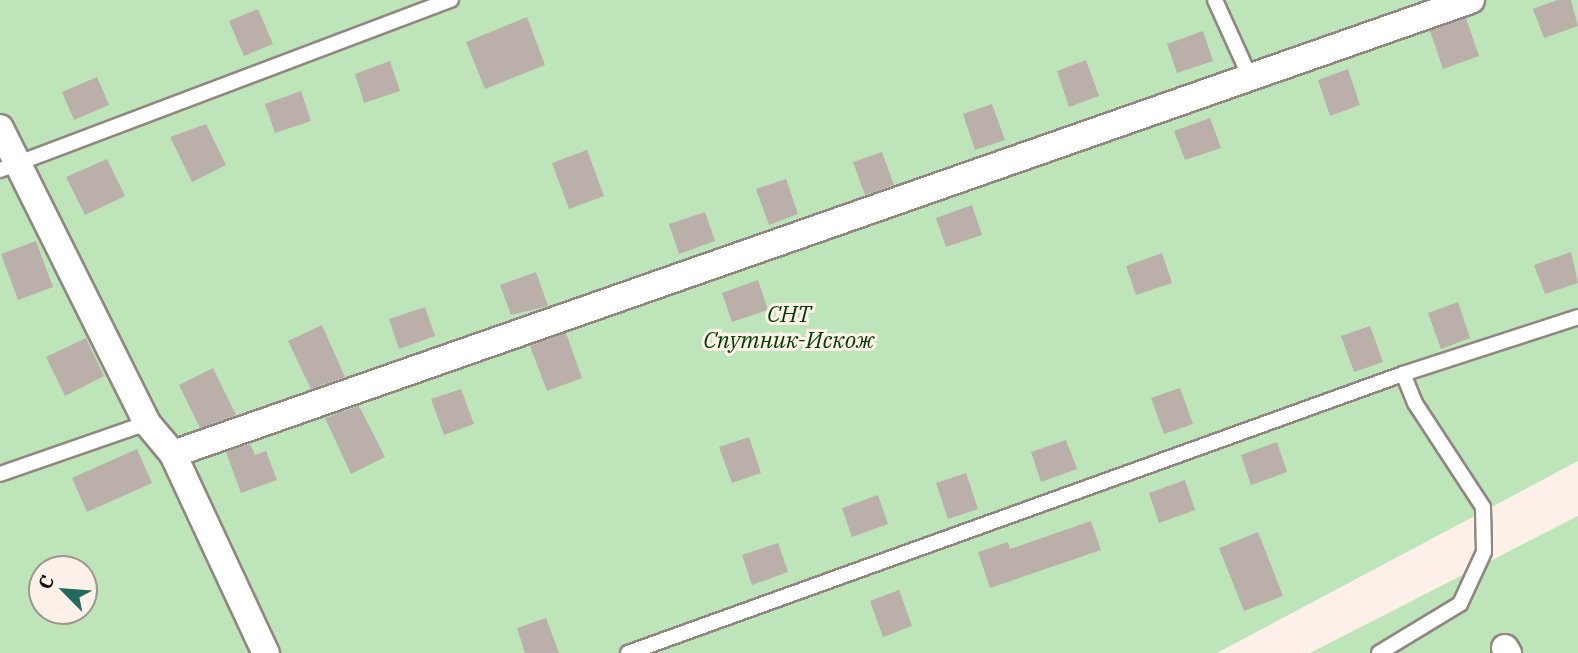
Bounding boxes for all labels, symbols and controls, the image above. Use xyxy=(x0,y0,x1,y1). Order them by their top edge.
park label: СНТ Спутник-Искож xyxy=(703,299,875,353)
north arrow xyxy=(28,555,98,625)
text: С xyxy=(32,571,59,593)

